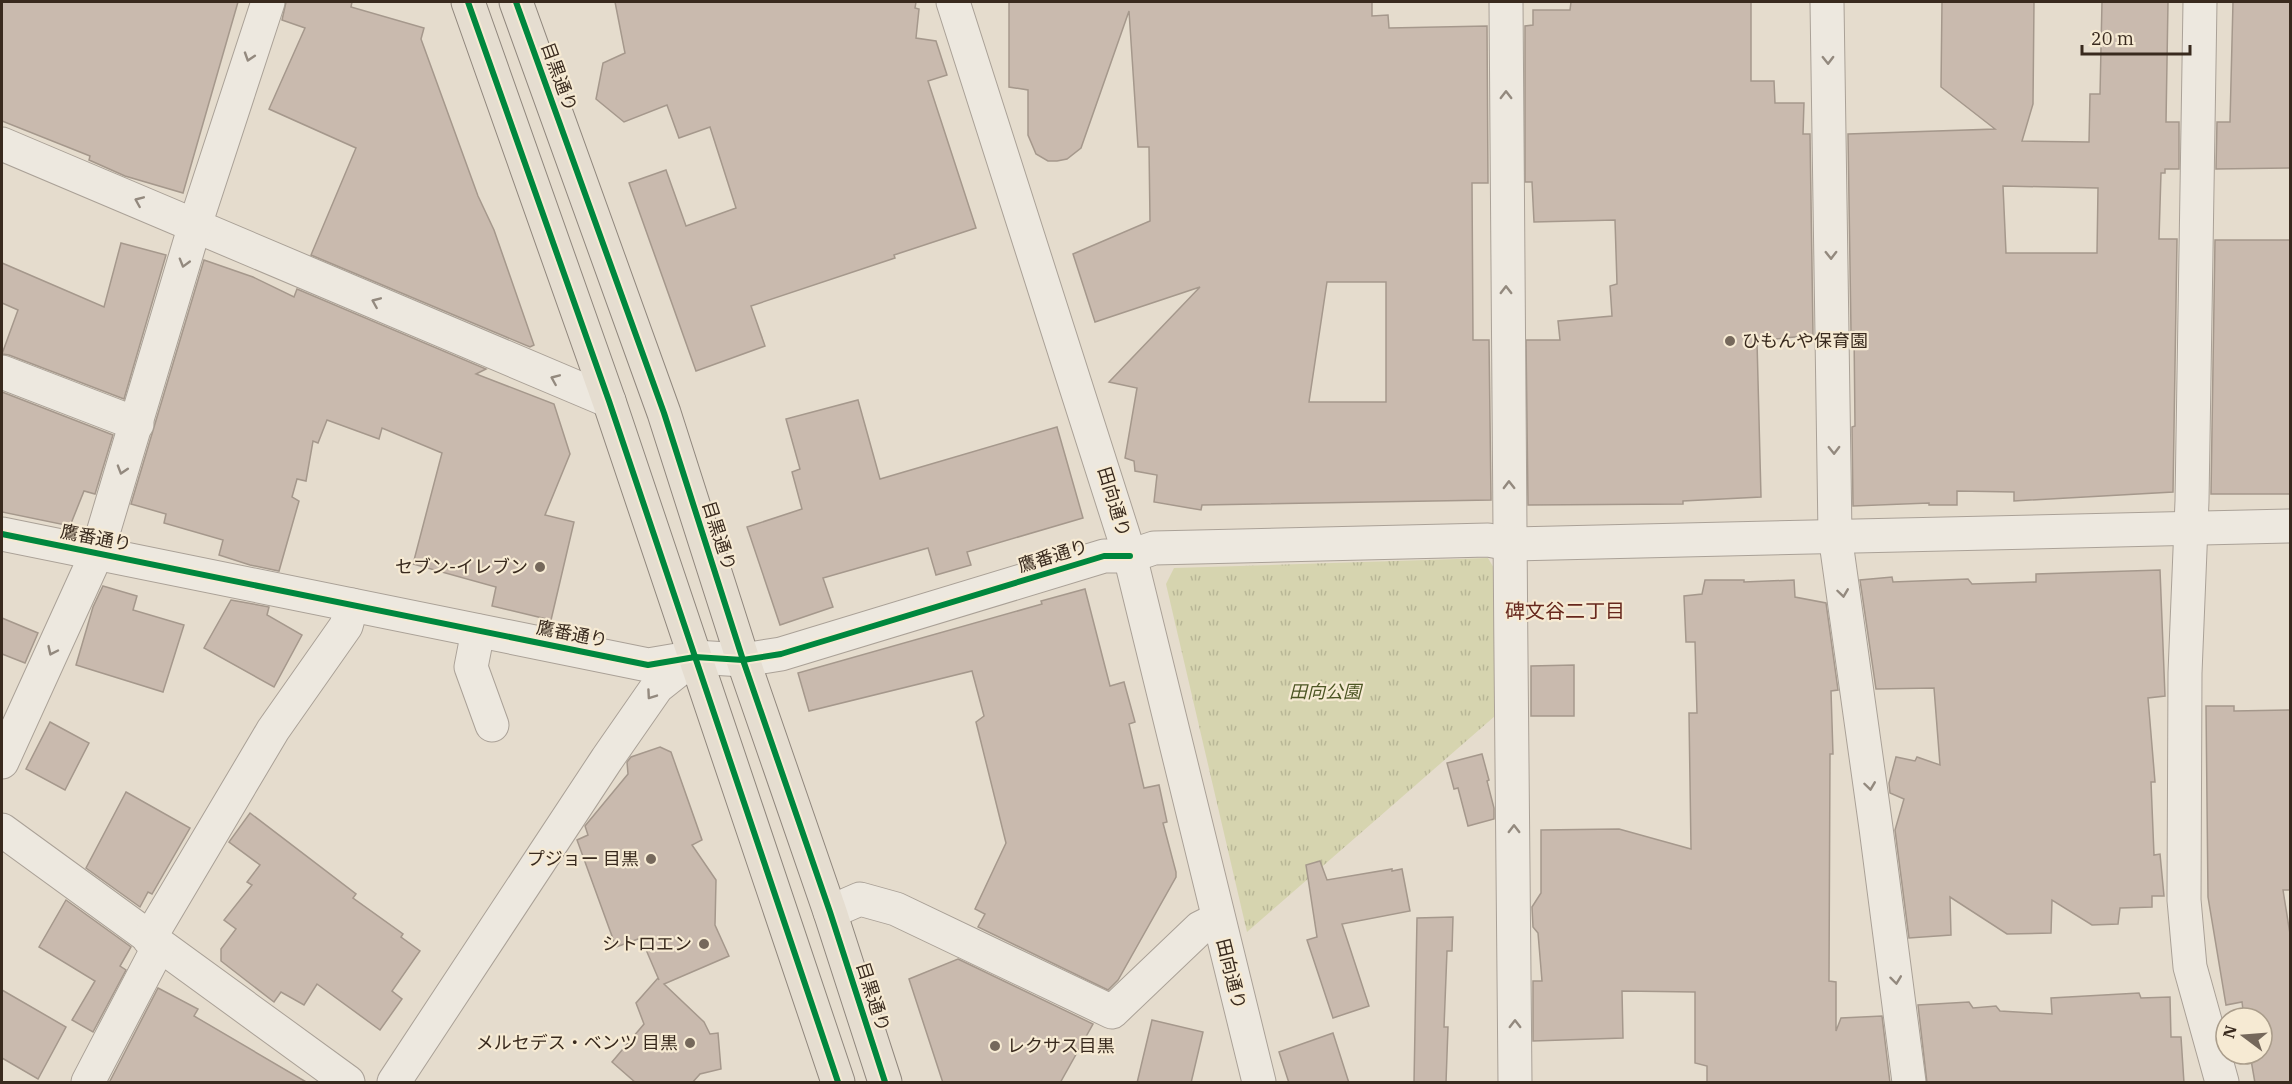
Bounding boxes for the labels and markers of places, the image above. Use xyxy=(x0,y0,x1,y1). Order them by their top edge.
place label: ひもんや保育園 xyxy=(1742,329,1868,352)
marker: ひもんや保育園 xyxy=(1723,334,1737,348)
place label: セブン-イレブン xyxy=(395,555,528,578)
marker: セブン-イレブン xyxy=(533,560,547,574)
place label: プジョー 目黒 xyxy=(527,847,639,870)
marker: プジョー 目黒 xyxy=(644,852,658,866)
place label: シトロエン xyxy=(602,932,692,955)
marker: シトロエン xyxy=(697,937,711,951)
place label: メルセデス・ベンツ 目黒 xyxy=(476,1031,678,1054)
place label: レクサス目黒 xyxy=(1007,1034,1115,1057)
marker: メルセデス・ベンツ 目黒 xyxy=(683,1036,697,1050)
marker: レクサス目黒 xyxy=(988,1039,1002,1053)

